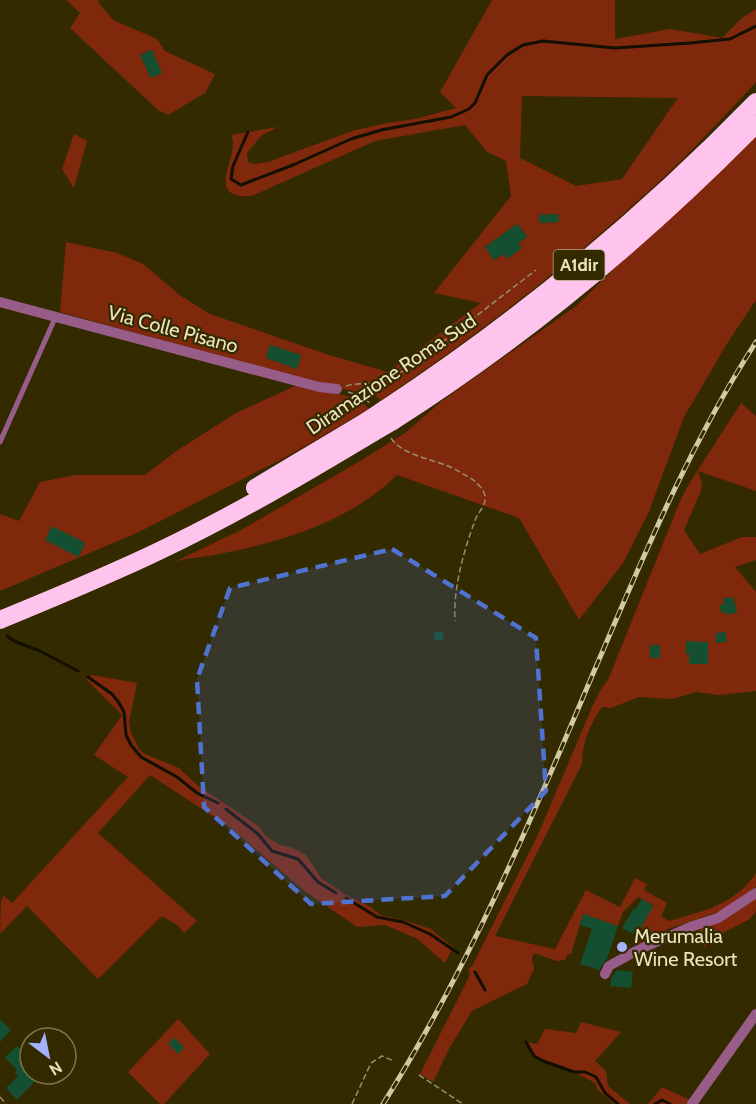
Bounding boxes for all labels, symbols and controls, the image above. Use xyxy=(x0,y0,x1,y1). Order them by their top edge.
road number: A1dir xyxy=(554,250,604,280)
street label: Via Colle Pisano xyxy=(105,300,241,358)
street label: Diramazione Roma Sud xyxy=(302,308,480,440)
place label: Merumalia Wine Resort xyxy=(634,924,737,971)
marker: Merumalia Wine Resort xyxy=(615,940,629,954)
north arrow xyxy=(18,1026,78,1086)
text: N xyxy=(46,1057,66,1079)

